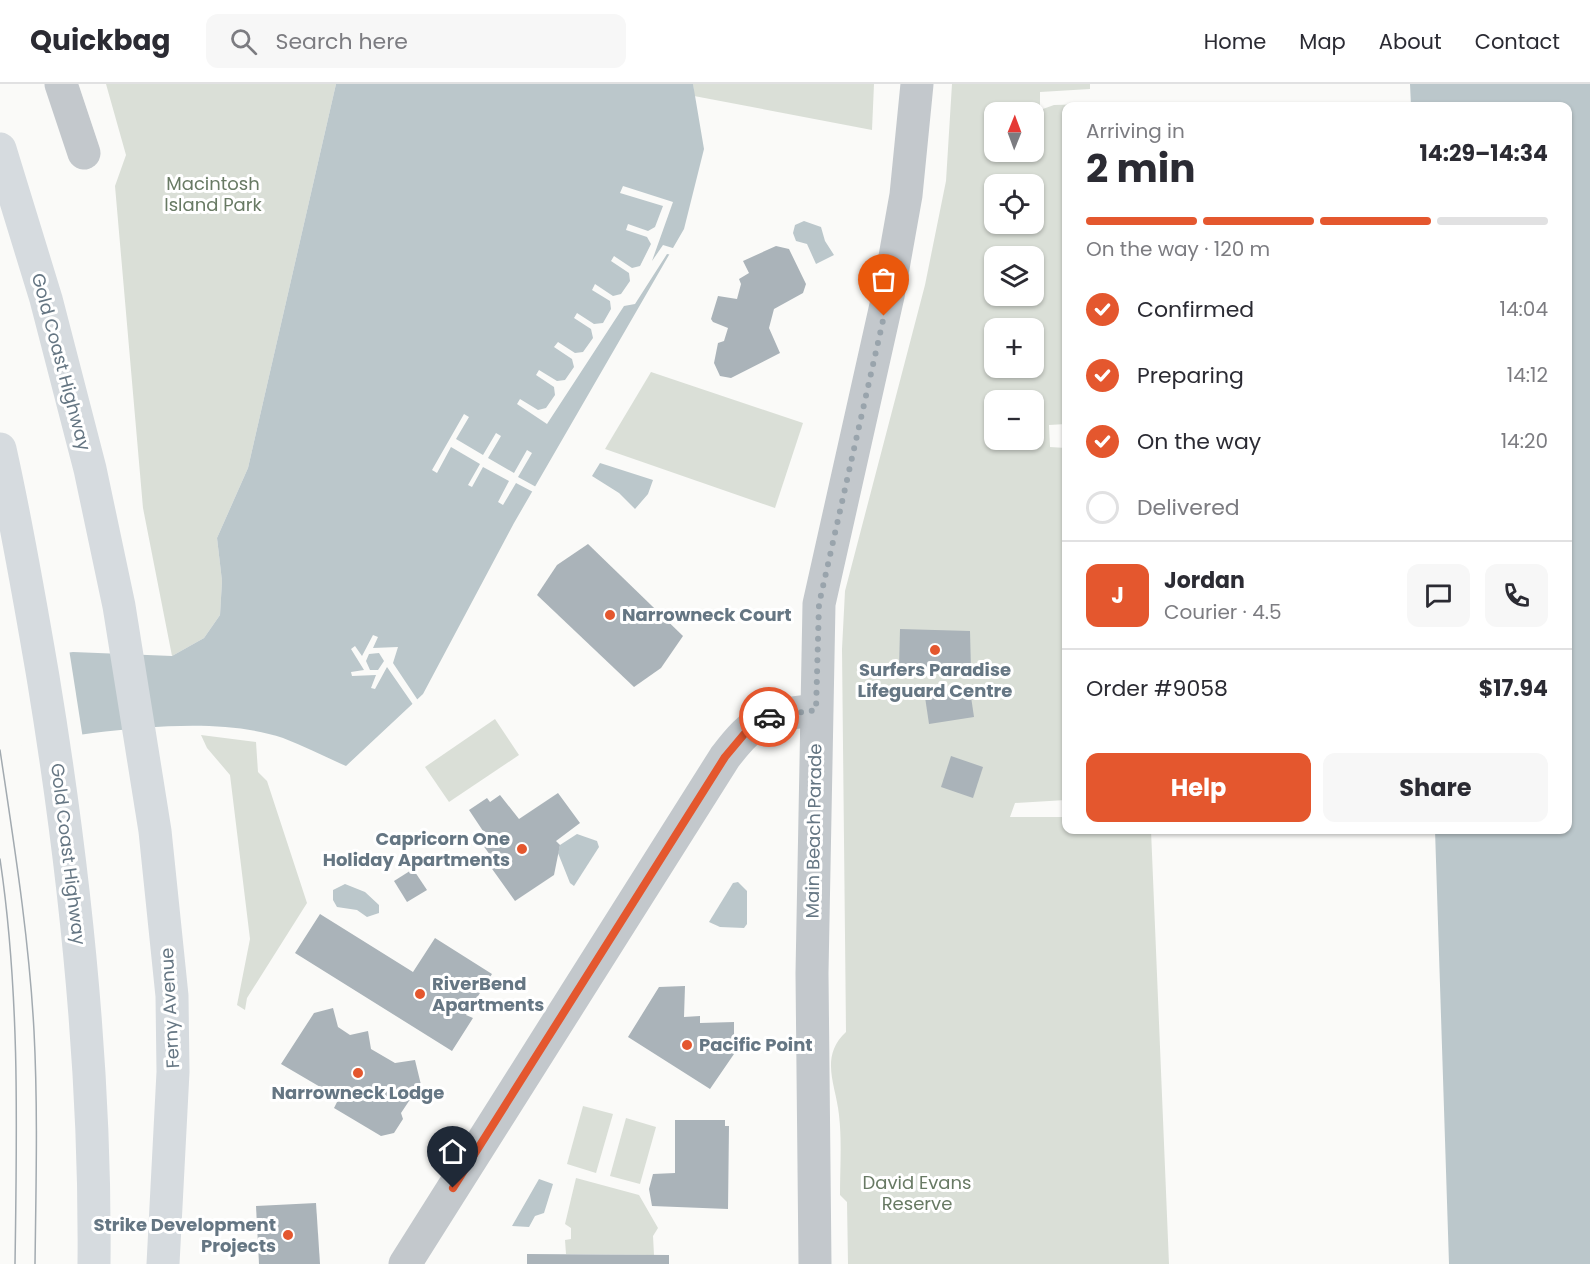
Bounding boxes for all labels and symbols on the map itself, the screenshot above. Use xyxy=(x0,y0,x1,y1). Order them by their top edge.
north arrow xyxy=(984,102,1044,162)
park label: Macintosh Island Park xyxy=(164,171,262,217)
pin xyxy=(858,254,909,316)
street label: Gold Coast Highway xyxy=(26,270,97,453)
place label: Narrowneck Court xyxy=(622,602,792,627)
marker: Narrowneck Court xyxy=(603,608,617,622)
marker: Surfers Paradise Lifeguard Centre xyxy=(928,643,942,657)
place label: Surfers Paradise Lifeguard Centre xyxy=(858,657,1012,703)
courier xyxy=(739,687,799,747)
street label: Main Beach Parade xyxy=(799,743,828,919)
street label: Gold Coast Highway xyxy=(45,762,92,946)
place label: Capricorn One Holiday Apartments xyxy=(323,826,510,872)
marker: Capricorn One Holiday Apartments xyxy=(515,842,529,856)
street label: Ferny Avenue xyxy=(154,947,185,1069)
place label: RiverBend Apartments xyxy=(432,971,544,1017)
marker: RiverBend Apartments xyxy=(413,987,427,1001)
place label: Pacific Point xyxy=(699,1032,813,1057)
marker: Pacific Point xyxy=(680,1038,694,1052)
marker: Narrowneck Lodge xyxy=(351,1066,365,1080)
place label: Narrowneck Lodge xyxy=(272,1080,444,1105)
pin xyxy=(427,1126,478,1188)
park label: David Evans Reserve xyxy=(863,1170,971,1216)
place label: Strike Development Projects xyxy=(93,1212,276,1258)
marker: Strike Development Projects xyxy=(281,1228,295,1242)

